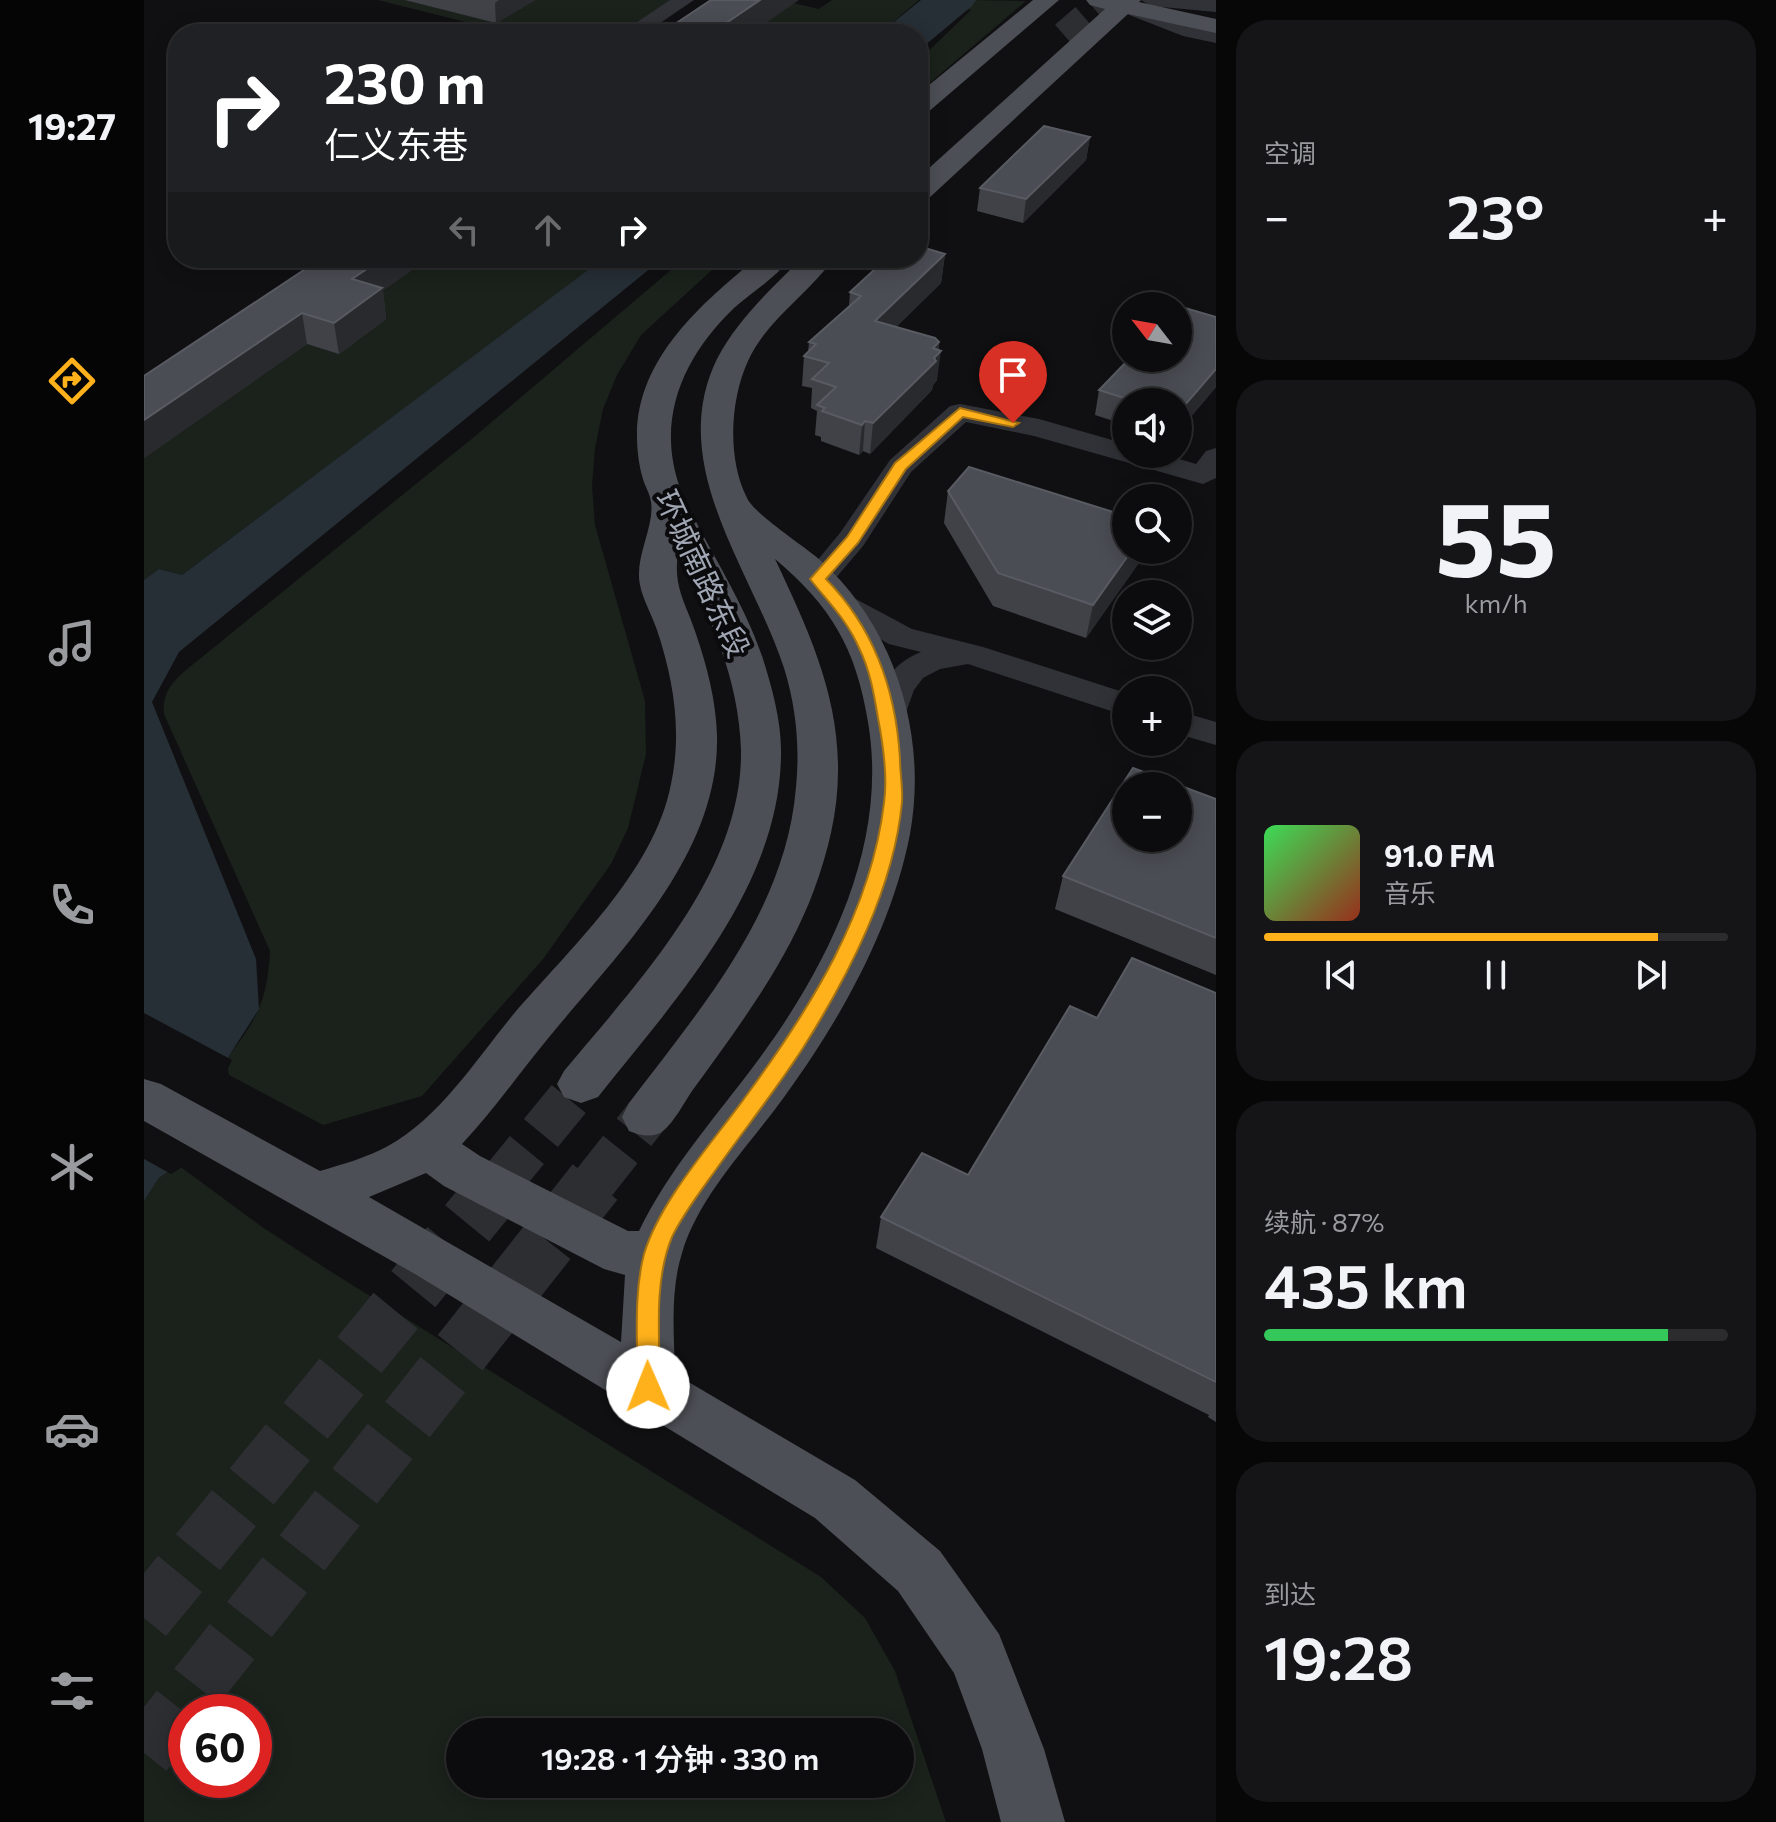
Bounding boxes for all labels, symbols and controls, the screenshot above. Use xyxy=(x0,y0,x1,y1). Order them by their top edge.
text: 230 m xyxy=(324,47,485,116)
icon: right xyxy=(192,56,296,160)
text: 19:27 xyxy=(28,103,116,147)
text: 仁义东巷 xyxy=(324,121,468,165)
text: 空调 xyxy=(1264,137,1316,168)
text: 23° xyxy=(1447,178,1545,251)
text: − xyxy=(1264,188,1289,242)
text: + xyxy=(1702,188,1728,242)
icon: left xyxy=(442,208,486,252)
icon: ahead xyxy=(526,208,570,252)
icon: right xyxy=(610,208,654,252)
north arrow xyxy=(1112,292,1192,372)
map controls xyxy=(1112,292,1192,852)
pin xyxy=(979,341,1047,423)
icon: directions xyxy=(44,353,100,409)
icon: arrive xyxy=(991,353,1035,397)
button: sound xyxy=(1112,388,1192,468)
text: 55 xyxy=(1435,471,1557,598)
street label: 环城南路东段 xyxy=(649,484,759,662)
button: search xyxy=(1112,484,1192,564)
button: layers xyxy=(1112,580,1192,660)
text: km/h xyxy=(1464,587,1528,618)
icon: music xyxy=(44,615,100,671)
button: + xyxy=(1112,676,1192,756)
button: − xyxy=(1112,772,1192,852)
text: 91.0 FM xyxy=(1384,836,1496,873)
icon: phone xyxy=(44,877,100,933)
text: 音乐 xyxy=(1384,877,1436,908)
icon: previous xyxy=(1319,953,1363,997)
icon: pause xyxy=(1474,953,1518,997)
icon: next xyxy=(1629,953,1673,997)
icon: climate xyxy=(44,1139,100,1195)
text: 续航 · 87% xyxy=(1264,1206,1384,1237)
text: 435 km xyxy=(1264,1247,1468,1320)
position arrow xyxy=(606,1345,690,1429)
icon: car xyxy=(44,1401,100,1457)
text: 到达 xyxy=(1264,1578,1316,1609)
text: 19:28 xyxy=(1264,1619,1413,1692)
icon: filters xyxy=(44,1663,100,1719)
speed limit sign: 60 xyxy=(168,1694,272,1798)
text: 19:28 · 1 分钟 · 330 m xyxy=(541,1739,819,1776)

